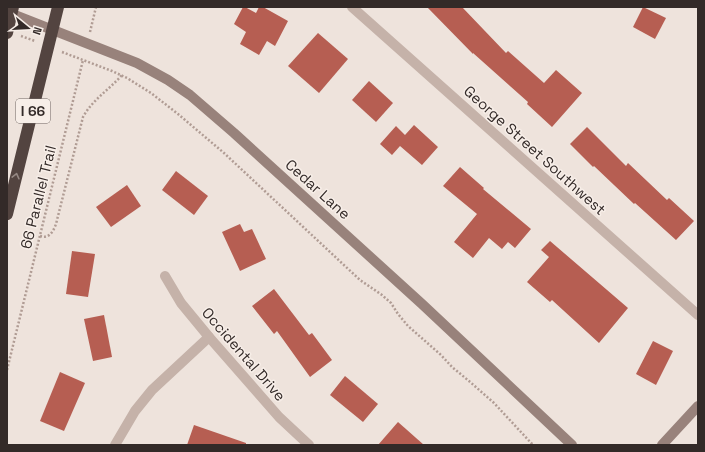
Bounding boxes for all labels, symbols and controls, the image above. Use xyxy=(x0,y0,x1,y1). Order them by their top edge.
north arrow xyxy=(8,8,48,48)
text: N xyxy=(30,25,45,37)
street label: George Street Southwest xyxy=(460,81,610,219)
road number: I 66 xyxy=(16,99,50,123)
street label: 66 Parallel Trail xyxy=(16,143,60,251)
street label: Cedar Lane xyxy=(281,155,355,223)
one-way arrow xyxy=(12,173,20,180)
street label: Occidental Drive xyxy=(198,303,290,405)

